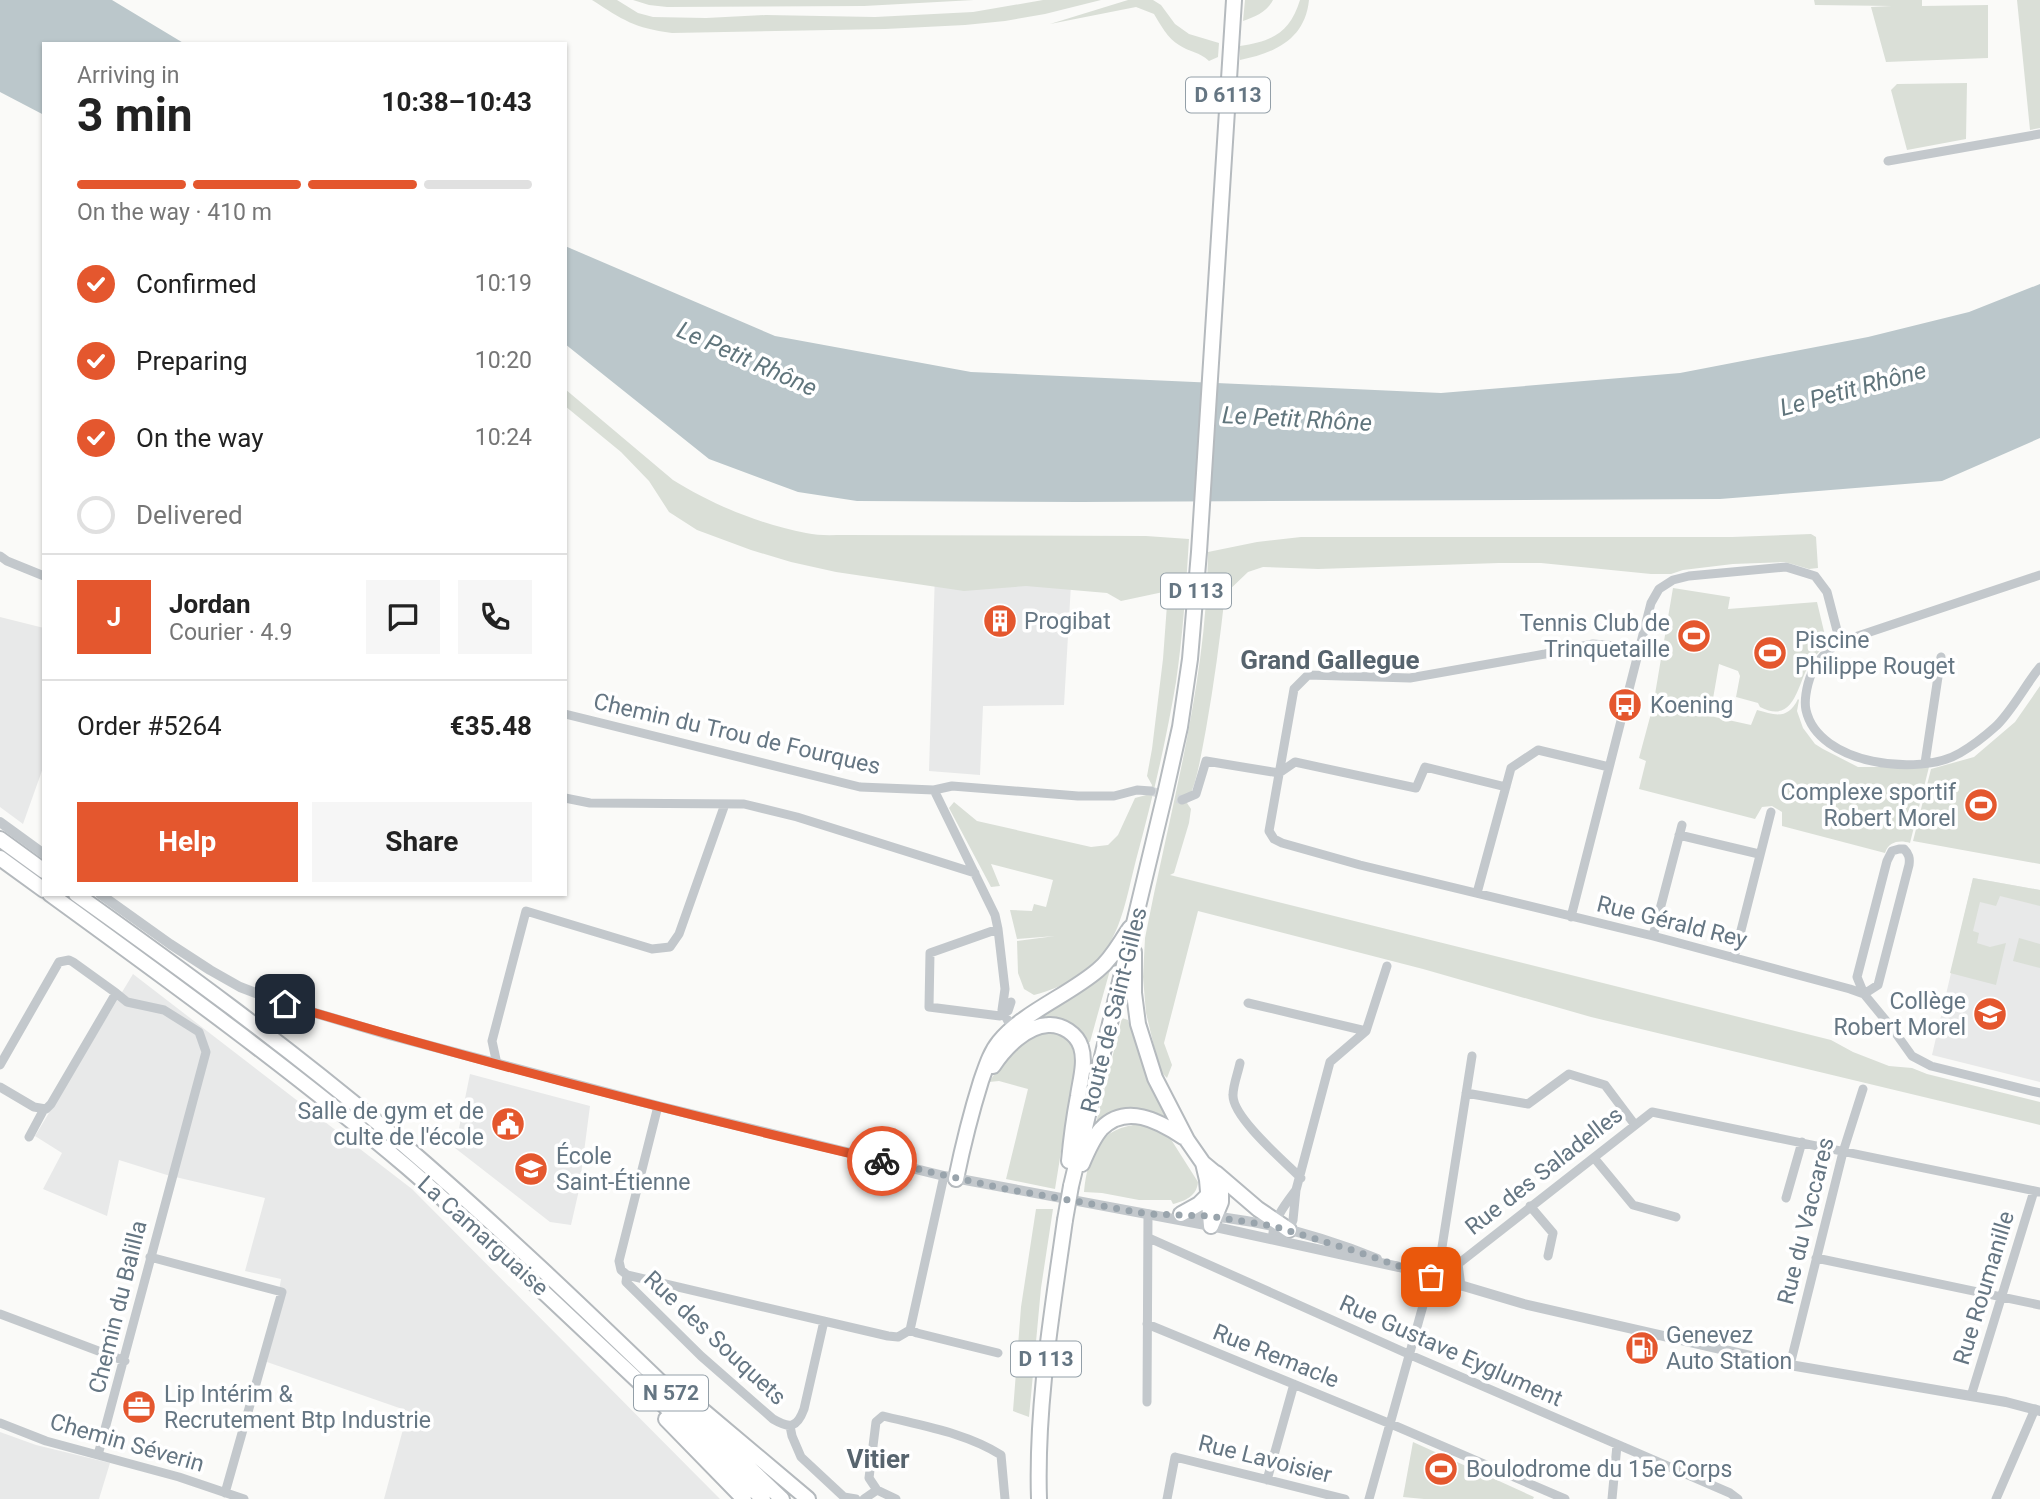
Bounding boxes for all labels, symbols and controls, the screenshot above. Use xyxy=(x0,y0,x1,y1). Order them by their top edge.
text: Arriving in xyxy=(77,62,180,89)
road number: D 6113 xyxy=(1186,78,1270,112)
text: 10:38–10:43 xyxy=(382,87,532,117)
text: 3 min xyxy=(77,88,193,142)
text: On the way · 410 m xyxy=(77,199,272,226)
icon: check xyxy=(77,265,115,303)
text: Confirmed xyxy=(136,269,257,299)
text: 10:19 xyxy=(475,270,532,297)
water label: Le Petit Rhône xyxy=(673,316,821,402)
icon: check xyxy=(77,342,115,380)
text: Preparing xyxy=(136,346,248,376)
text: 10:20 xyxy=(475,347,532,374)
water label: Le Petit Rhône xyxy=(1777,356,1929,422)
water label: Le Petit Rhône xyxy=(1221,401,1373,437)
icon: check xyxy=(77,419,115,457)
text: On the way xyxy=(136,423,264,453)
text: 10:24 xyxy=(475,424,532,451)
text: Delivered xyxy=(136,500,243,530)
road number: D 113 xyxy=(1161,574,1231,608)
button: chat xyxy=(366,580,440,654)
button: phone xyxy=(458,580,532,654)
text: Jordan xyxy=(169,589,251,619)
text: J xyxy=(107,602,121,632)
building icon: Progibat xyxy=(981,602,1019,640)
place label: Progibat xyxy=(1024,608,1111,635)
place label: Tennis Club de Trinquetaille xyxy=(1520,610,1670,663)
sports icon: Tennis Club de Trinquetaille xyxy=(1675,617,1713,655)
text: Courier · 4.9 xyxy=(169,619,292,646)
place label: Piscine Philippe Rouget xyxy=(1795,627,1955,680)
sports icon: Piscine Philippe Rouget xyxy=(1751,634,1789,672)
district label: Grand Gallegue xyxy=(1240,645,1420,675)
bus stop icon: Koening xyxy=(1606,686,1644,724)
street label: Chemin du Trou de Fourques xyxy=(591,688,883,780)
place label: Koening xyxy=(1650,692,1733,719)
text: Order #5264 xyxy=(77,711,222,741)
text: €35.48 xyxy=(450,711,532,741)
place label: Complexe sportif Robert Morel xyxy=(1781,779,1957,832)
sports icon: Complexe sportif Robert Morel xyxy=(1962,786,2000,824)
button: Help xyxy=(77,802,298,882)
button: Share xyxy=(312,802,532,882)
street label: Rue Gérald Rey xyxy=(1594,890,1750,954)
street label: Route de Saint-Gilles xyxy=(1075,904,1153,1116)
pin xyxy=(255,974,315,1034)
icon: home xyxy=(266,985,304,1023)
place label: Collège Robert Morel xyxy=(1833,988,1966,1041)
school or university icon: Collège Robert Morel xyxy=(1971,995,2009,1033)
place label: Salle de gym et de culte de l'école xyxy=(298,1098,484,1151)
street label: Rue des Saladelles xyxy=(1460,1101,1628,1241)
public building icon: Salle de gym et de culte de l'école xyxy=(489,1105,527,1143)
courier xyxy=(847,1126,917,1196)
street label: Rue du Vaccares xyxy=(1772,1135,1840,1307)
place label: École Saint-Étienne xyxy=(556,1142,690,1196)
icon: bike xyxy=(863,1142,901,1180)
school or university icon: École Saint-Étienne xyxy=(512,1150,550,1188)
street label: La Camarguaise xyxy=(412,1170,554,1302)
street label: Rue Roumanille xyxy=(1948,1208,2020,1368)
street label: Chemin du Balilla xyxy=(83,1218,153,1396)
pin xyxy=(1401,1247,1461,1307)
icon: bag xyxy=(1412,1258,1450,1296)
street label: Rue des Souquets xyxy=(638,1265,792,1411)
street label: Rue Gustave Eyglument xyxy=(1335,1290,1567,1412)
street label: Rue Remacle xyxy=(1209,1318,1343,1394)
place label: Genevez Auto Station xyxy=(1666,1322,1792,1375)
fuel station icon: Genevez Auto Station xyxy=(1623,1329,1661,1367)
road number: D 113 xyxy=(1011,1342,1081,1376)
road number: N 572 xyxy=(634,1376,708,1410)
place label: Lip Intérim & Recrutement Btp Industrie xyxy=(164,1381,431,1434)
office icon: Lip Intérim & Recrutement Btp Industrie xyxy=(120,1388,158,1426)
street label: Chemin Séverin xyxy=(47,1408,207,1478)
street label: Rue Lavoisier xyxy=(1195,1429,1335,1489)
district label: Vitier xyxy=(846,1444,910,1474)
sports icon: Boulodrome du 15e Corps xyxy=(1422,1450,1460,1488)
place label: Boulodrome du 15e Corps xyxy=(1466,1456,1732,1483)

